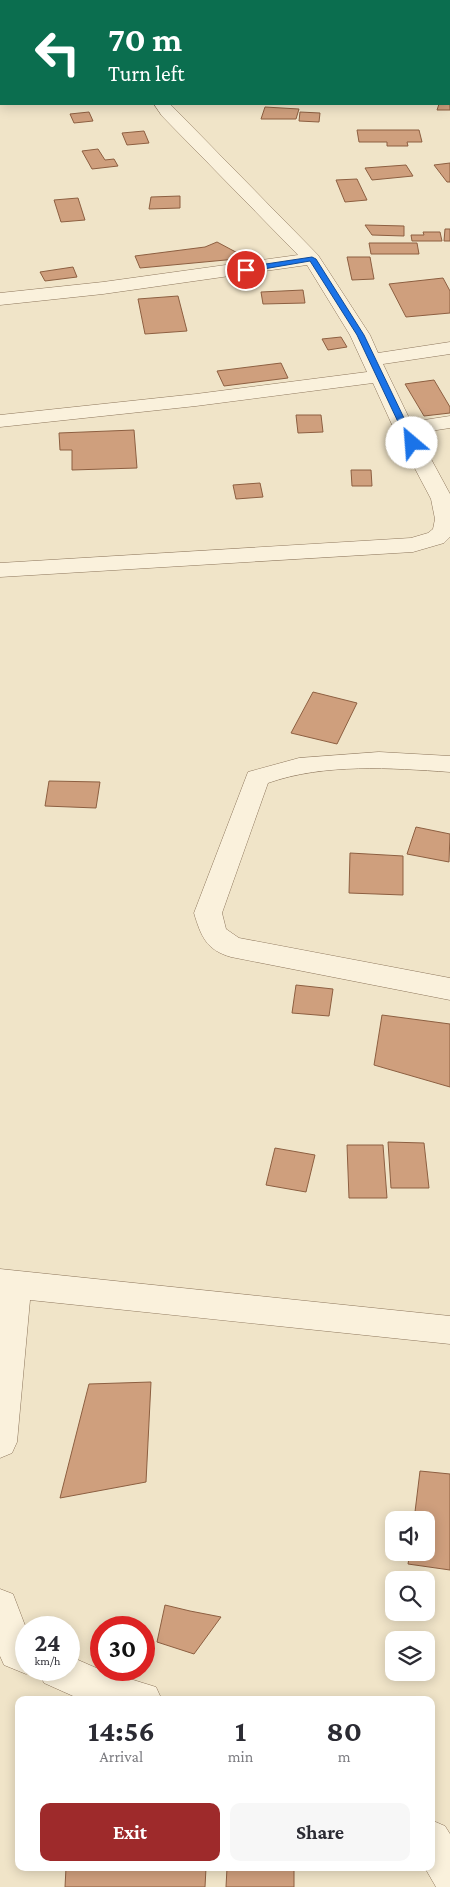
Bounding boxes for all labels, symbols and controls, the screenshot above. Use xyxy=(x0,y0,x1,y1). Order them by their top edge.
icon: left xyxy=(25,20,90,85)
text: 70 m xyxy=(108,20,182,59)
text: Turn left xyxy=(108,61,185,86)
pin xyxy=(225,249,267,291)
icon: arrive xyxy=(232,256,260,284)
position arrow xyxy=(385,416,437,468)
map controls xyxy=(385,1511,435,1681)
button: sound xyxy=(385,1511,435,1561)
button: search xyxy=(385,1571,435,1621)
speed limit sign: 30 xyxy=(90,1616,155,1681)
text: 24 xyxy=(34,1629,61,1656)
button: layers xyxy=(385,1631,435,1681)
text: km/h xyxy=(35,1654,60,1668)
text: 14:56 xyxy=(88,1714,155,1747)
text: 1 xyxy=(235,1714,246,1747)
text: 80 xyxy=(326,1714,362,1747)
text: Arrival xyxy=(100,1748,143,1765)
text: min xyxy=(228,1748,253,1765)
text: m xyxy=(338,1748,351,1765)
button: Exit xyxy=(40,1803,220,1861)
button: Share xyxy=(230,1803,410,1861)

